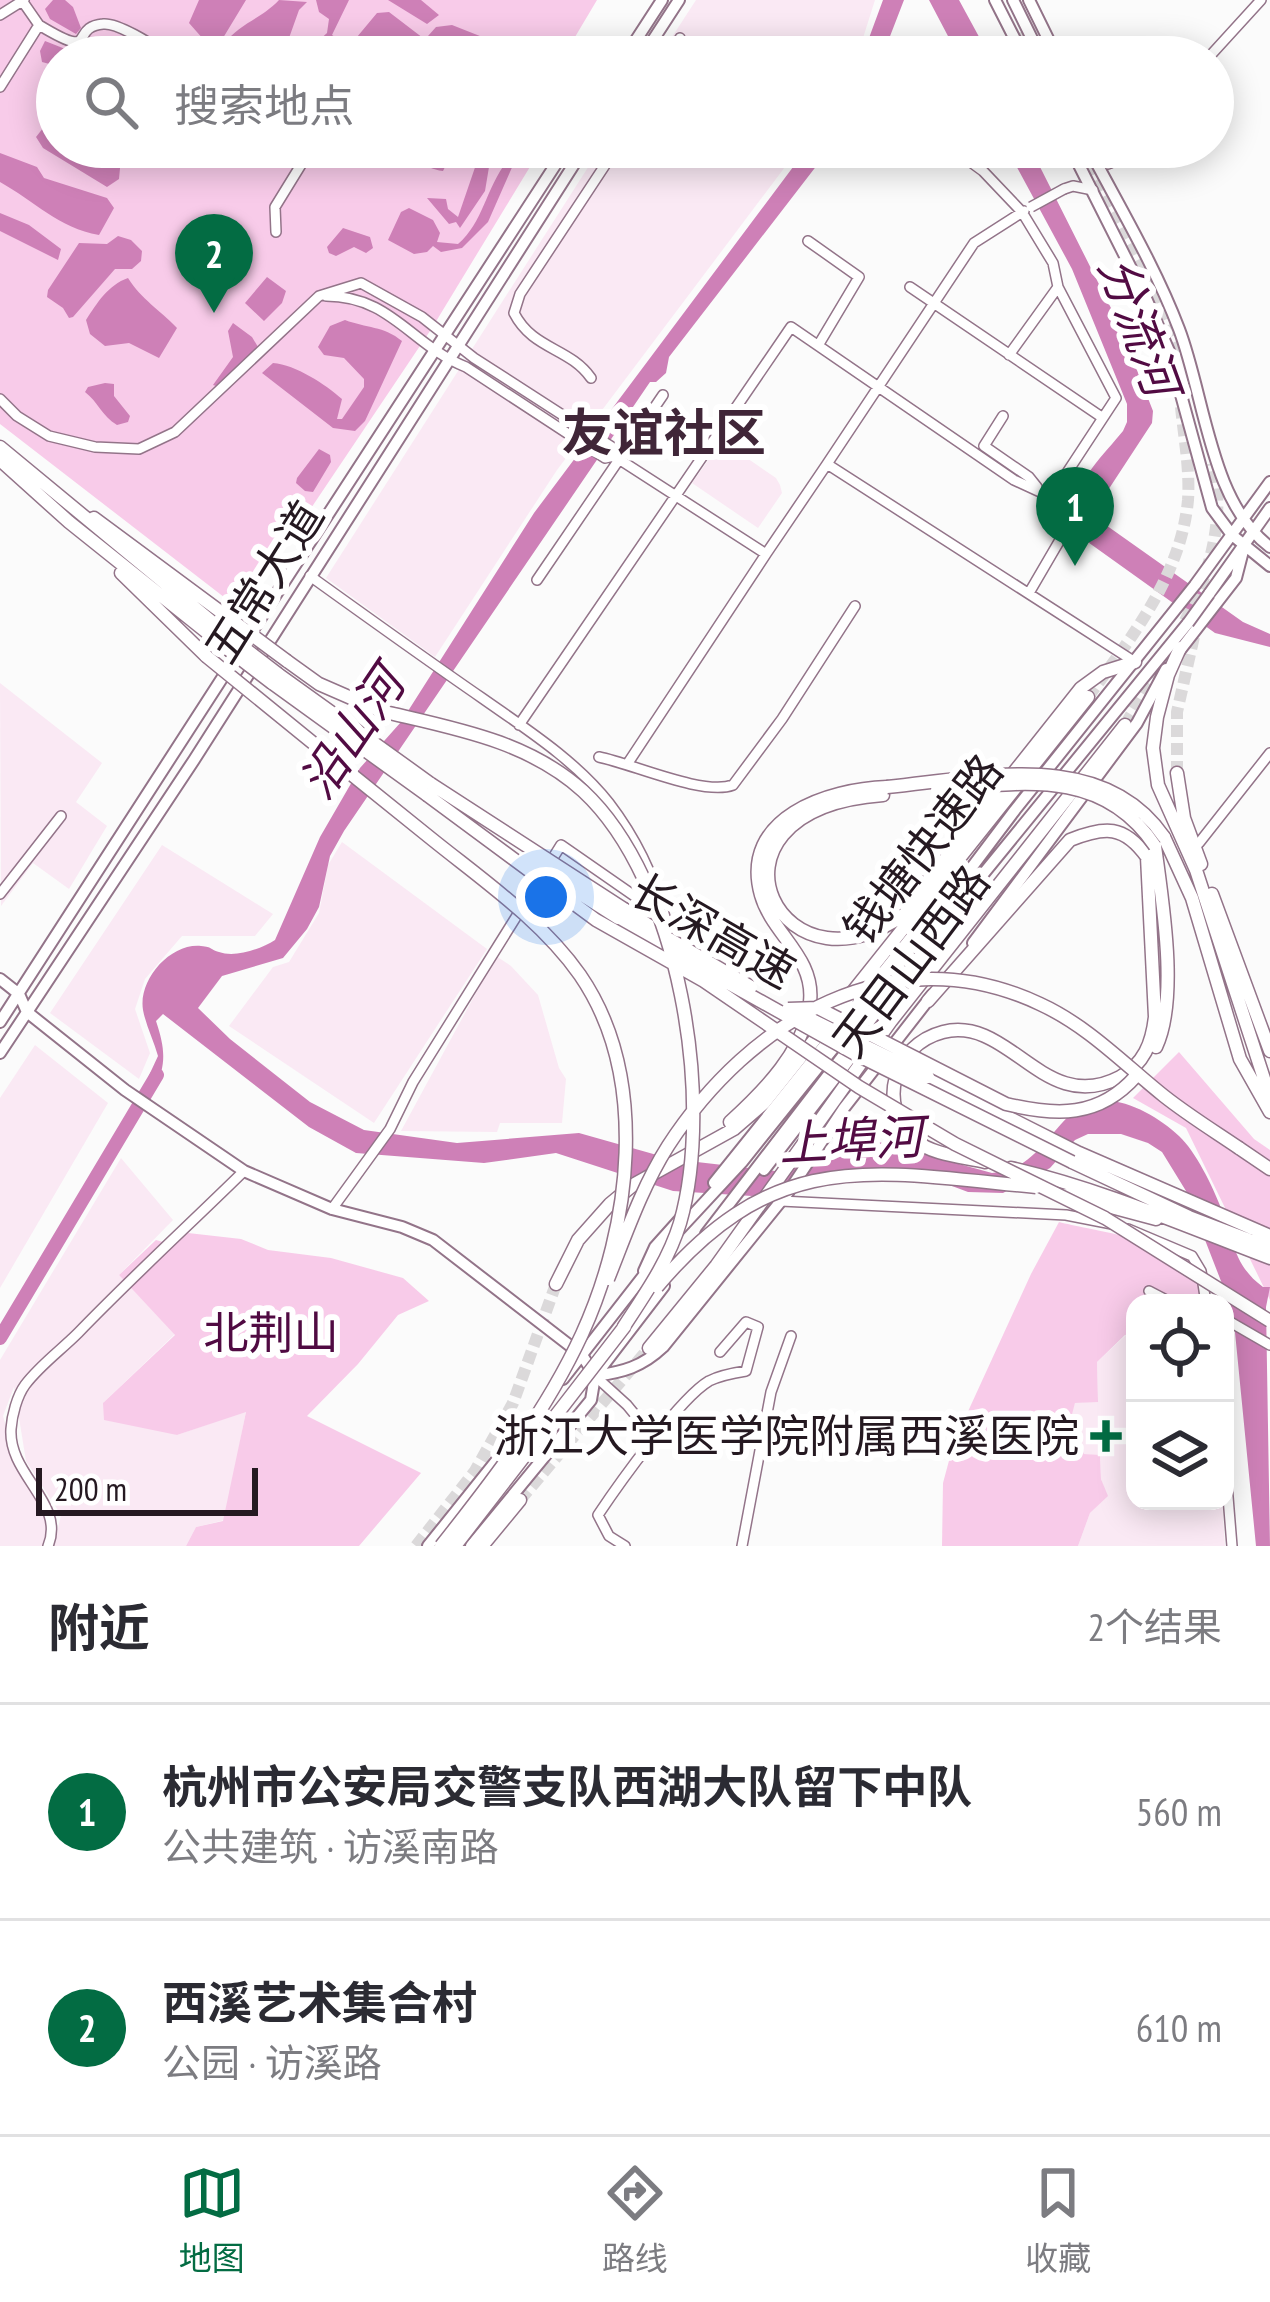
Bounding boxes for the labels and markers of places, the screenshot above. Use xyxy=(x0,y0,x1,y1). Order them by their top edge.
pin: 2 xyxy=(175,214,253,313)
pin: 1 xyxy=(1036,467,1114,566)
place label: 浙江大学医学院附属西溪医院 xyxy=(494,1406,1079,1464)
marker: 浙江大学医学院附属西溪医院 xyxy=(1090,1420,1122,1452)

